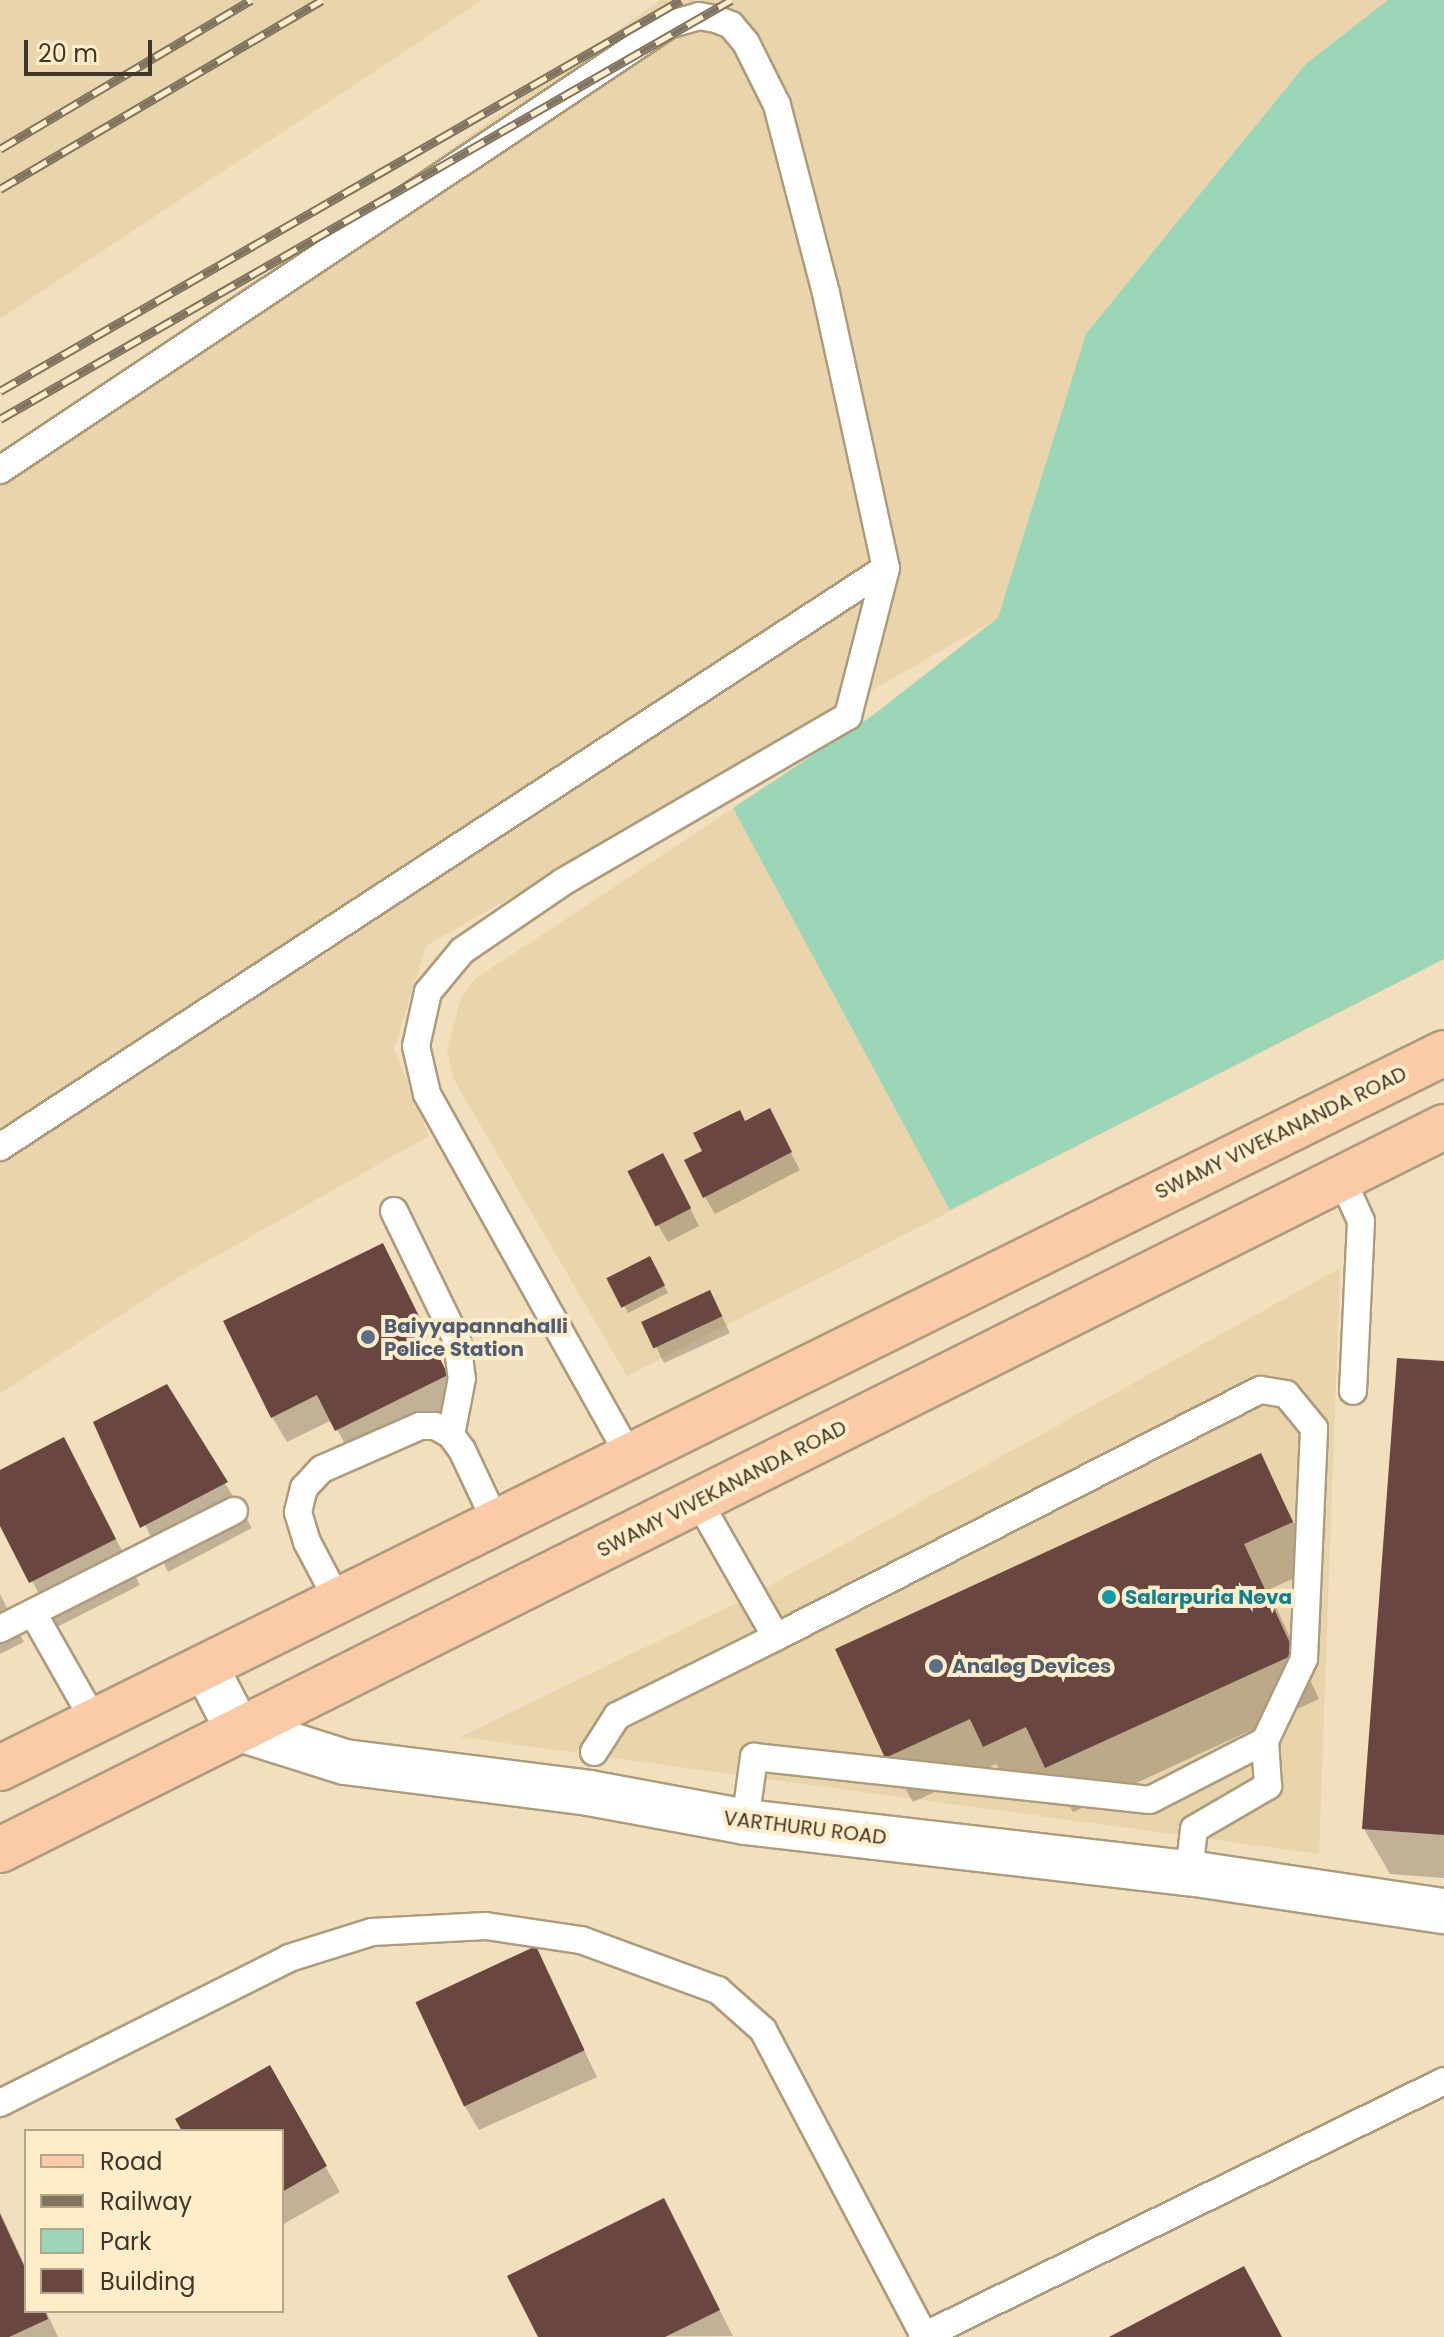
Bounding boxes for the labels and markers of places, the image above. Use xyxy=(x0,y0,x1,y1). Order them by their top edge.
place label: Baiyyapannahalli Police Station xyxy=(384,1314,568,1361)
marker: Baiyyapannahalli Police Station xyxy=(359,1328,377,1346)
place label: Salarpuria Nova xyxy=(1125,1585,1292,1609)
marker: Salarpuria Nova xyxy=(1100,1588,1118,1606)
place label: Analog Devices xyxy=(952,1654,1111,1678)
marker: Analog Devices xyxy=(927,1657,945,1675)

